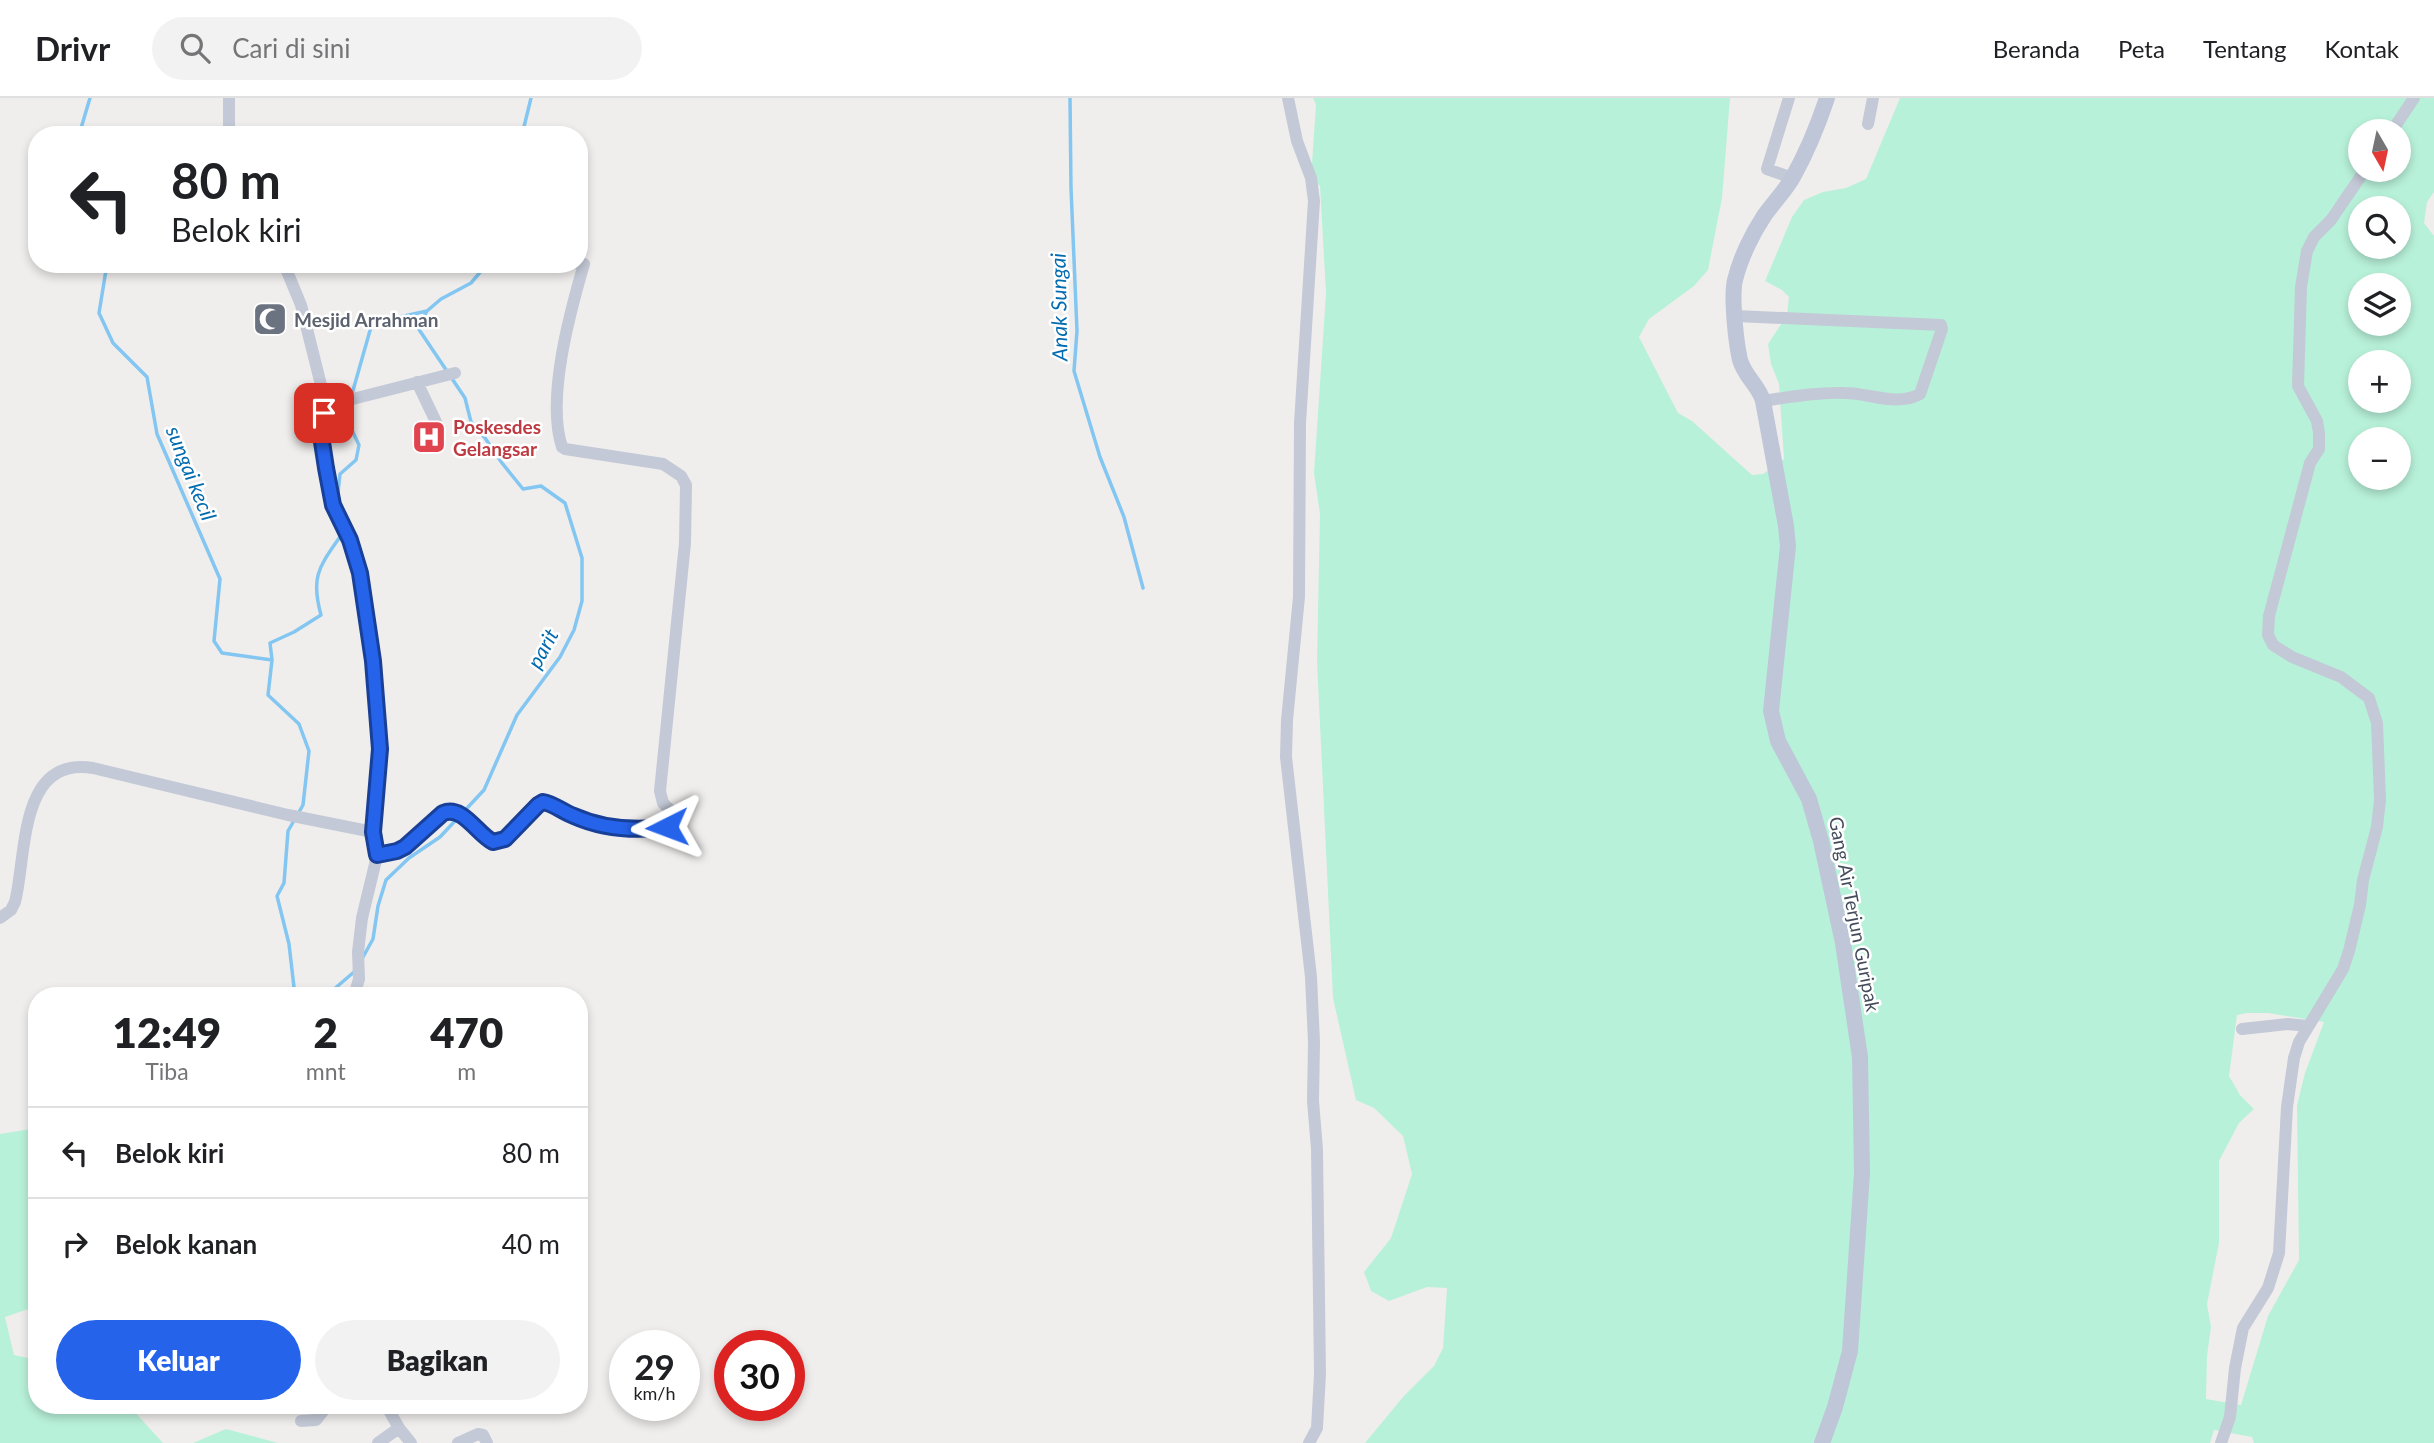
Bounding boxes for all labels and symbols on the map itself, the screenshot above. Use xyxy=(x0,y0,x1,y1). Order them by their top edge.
north arrow xyxy=(2348,119,2412,182)
water label: Anak Sungai xyxy=(1045,253,1071,362)
mosque icon: Mesjid Arrahman xyxy=(251,300,289,338)
place label: Mesjid Arrahman xyxy=(294,308,438,331)
pin xyxy=(294,383,354,443)
place label: Poskesdes Gelangsar xyxy=(453,415,541,460)
hospital icon: Poskesdes Gelangsar xyxy=(410,418,448,456)
water label: sungai kecil xyxy=(161,421,222,524)
water label: parit xyxy=(521,623,563,672)
position arrow xyxy=(630,790,704,864)
street label: Gang Air Terjun Guripak xyxy=(1825,815,1885,1014)
speed limit sign: 30 xyxy=(714,1330,805,1421)

